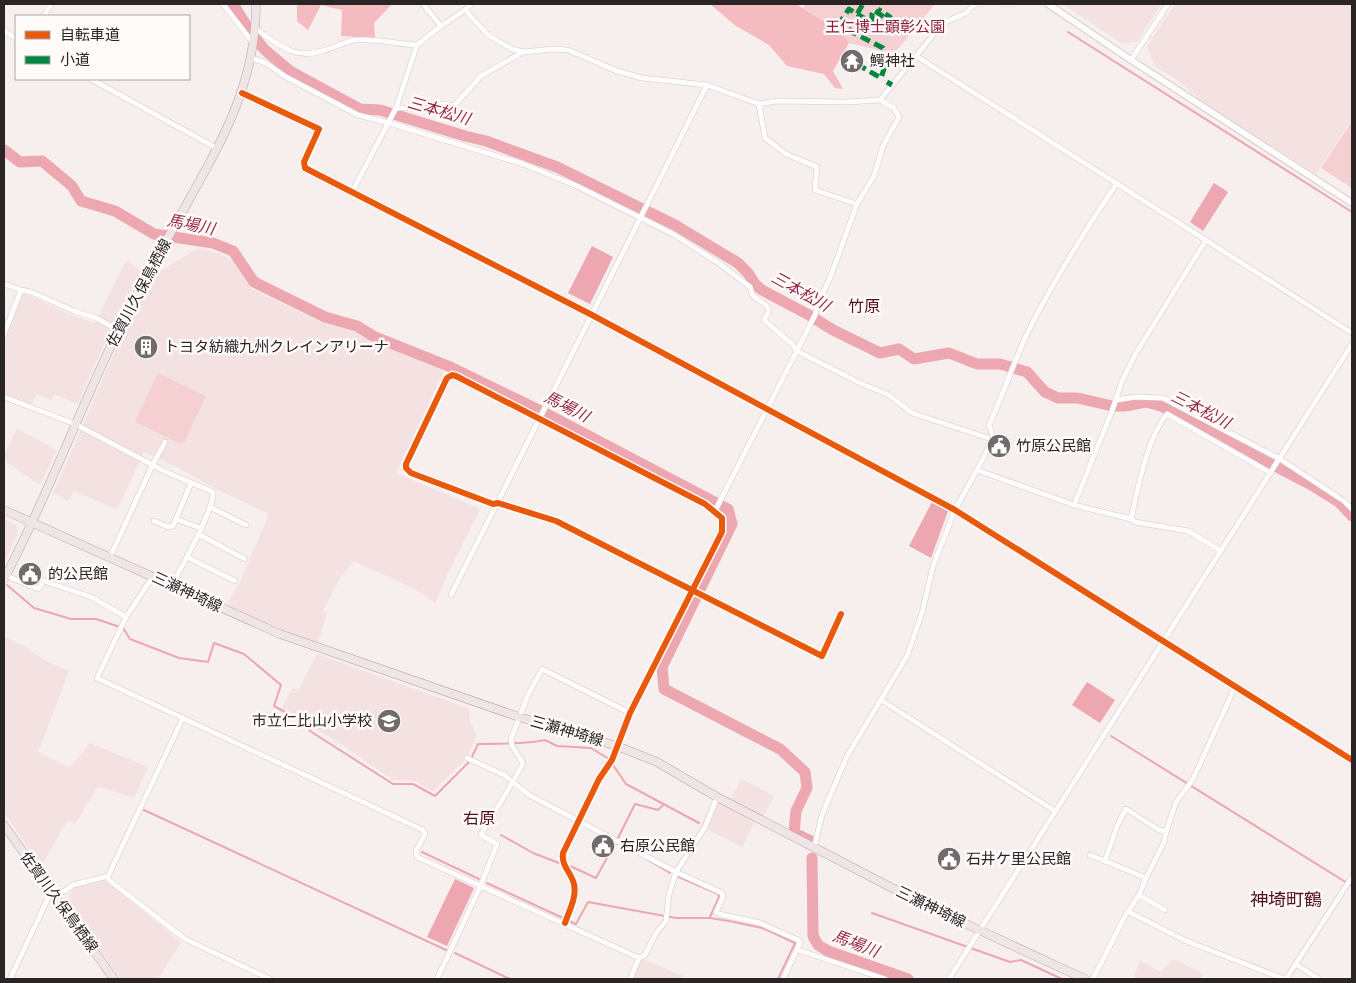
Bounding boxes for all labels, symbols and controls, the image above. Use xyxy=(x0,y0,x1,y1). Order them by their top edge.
legend xyxy=(15,15,190,80)
park label: 王仁博士顕彰公園 xyxy=(825,18,945,36)
text: 自転車道 xyxy=(60,26,120,44)
temple icon: 鰐神社 xyxy=(839,48,865,74)
text: 小道 xyxy=(60,51,90,69)
place label: 鰐神社 xyxy=(870,52,915,70)
water label: 三本松川 xyxy=(405,93,474,129)
water label: 馬場川 xyxy=(166,211,218,239)
street label: 佐賀川久保鳥栖線 xyxy=(103,236,175,350)
water label: 三本松川 xyxy=(768,268,835,316)
district label: 竹原 xyxy=(848,297,880,316)
building icon: トヨタ紡織九州クレインアリーナ xyxy=(133,334,159,360)
place label: トヨタ紡織九州クレインアリーナ xyxy=(164,338,389,356)
water label: 三本松川 xyxy=(1168,386,1235,433)
water label: 馬場川 xyxy=(541,387,594,427)
public building icon: 竹原公民館 xyxy=(986,433,1012,459)
place label: 竹原公民館 xyxy=(1016,437,1091,455)
public building icon: 的公民館 xyxy=(17,561,43,587)
place label: 的公民館 xyxy=(48,565,108,583)
street label: 三瀬神埼線 xyxy=(149,568,225,616)
school or university icon: 市立仁比山小学校 xyxy=(376,708,402,734)
place label: 市立仁比山小学校 xyxy=(252,712,372,730)
street label: 三瀬神埼線 xyxy=(528,712,606,750)
district label: 右原 xyxy=(463,809,495,828)
public building icon: 右原公民館 xyxy=(590,833,616,859)
place label: 右原公民館 xyxy=(620,837,695,855)
public building icon: 石井ケ里公民館 xyxy=(936,846,962,872)
street label: 佐賀川久保鳥栖線 xyxy=(16,848,102,956)
place label: 石井ケ里公民館 xyxy=(966,850,1071,868)
street label: 三瀬神埼線 xyxy=(893,882,969,932)
district label: 神埼町鶴 xyxy=(1250,889,1322,911)
water label: 馬場川 xyxy=(830,926,883,962)

